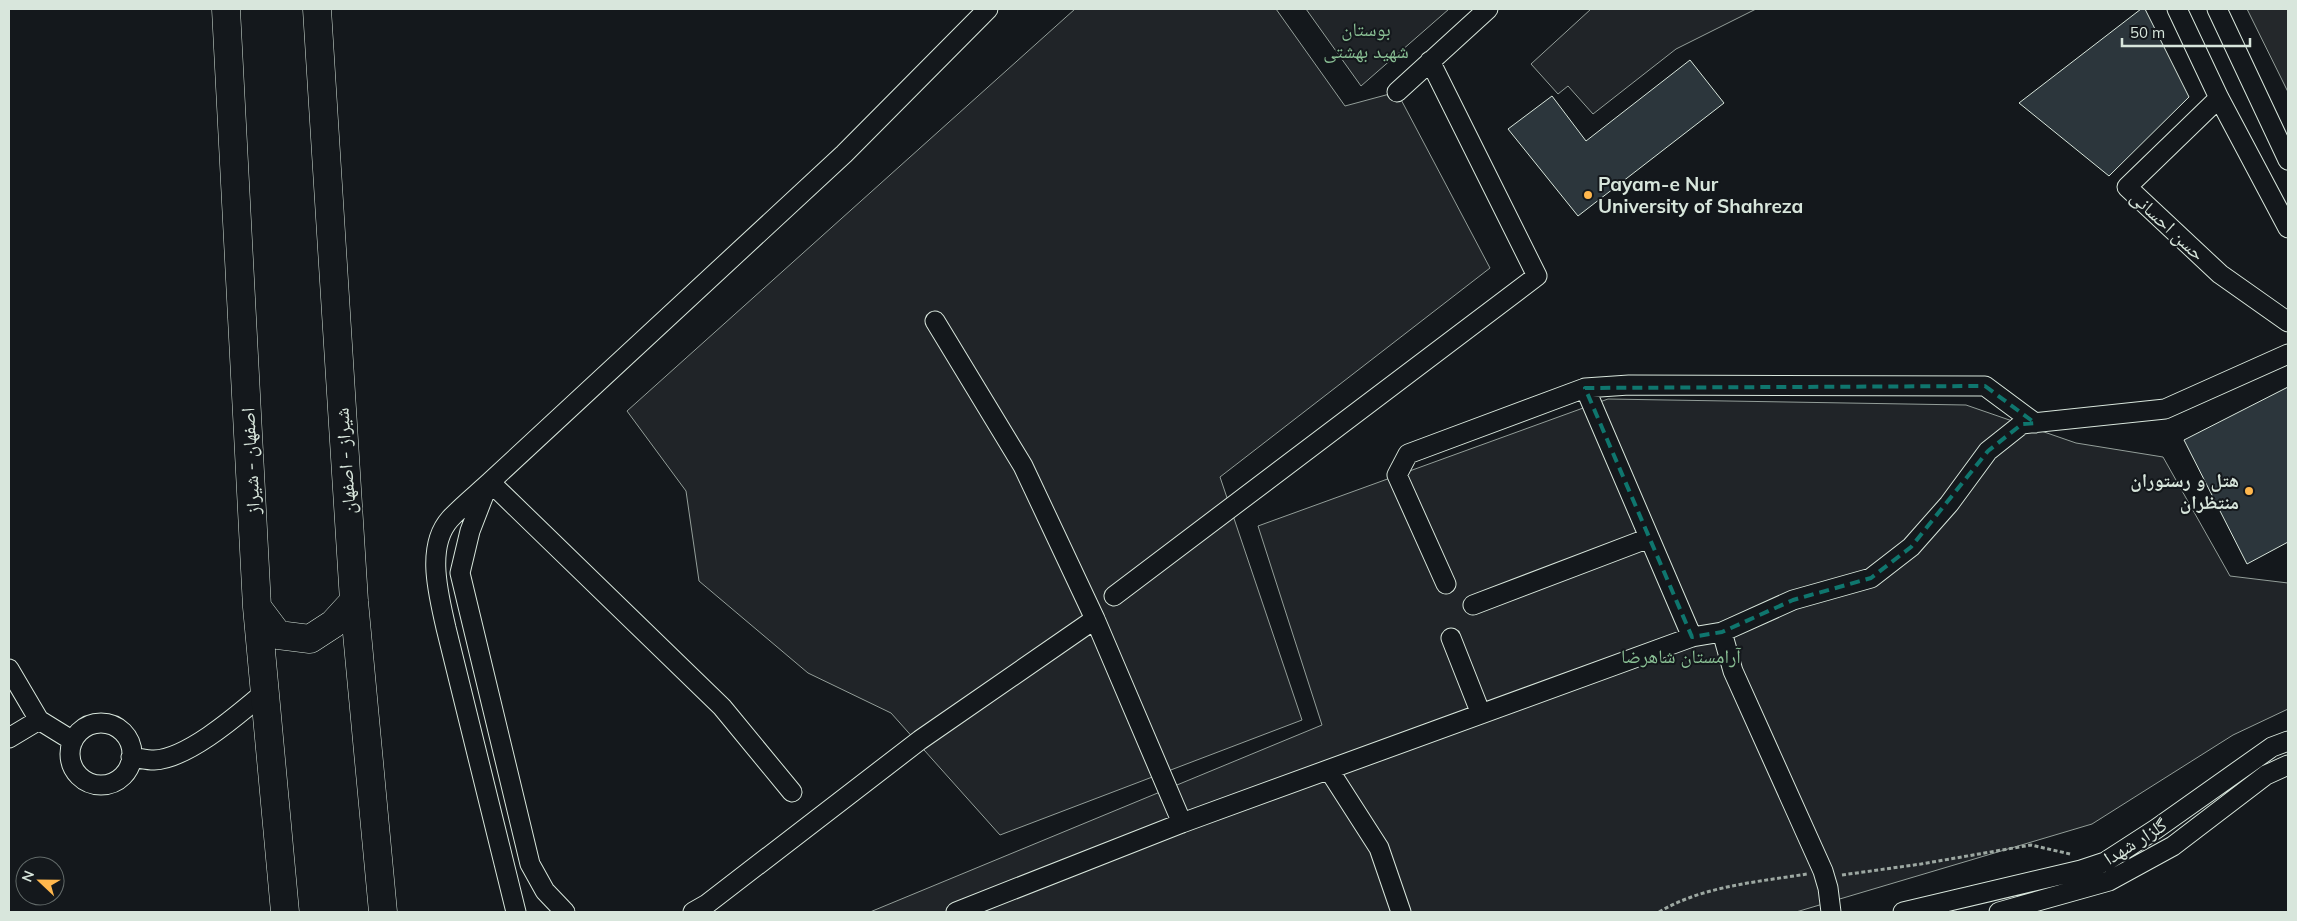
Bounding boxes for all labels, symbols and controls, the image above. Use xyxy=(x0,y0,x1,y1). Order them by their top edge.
scale bar xyxy=(2122,15,2250,47)
park label: بوستان شهید بهشتی xyxy=(1323,17,1409,63)
text: 50 m xyxy=(2130,23,2165,42)
place label: Payam-e Nur University of Shahreza xyxy=(1598,172,1803,218)
street label: حسن احسانی xyxy=(2126,184,2210,266)
marker: Payam-e Nur University of Shahreza xyxy=(1582,189,1594,201)
street label: اصفهان - شیراز xyxy=(235,407,265,516)
street label: شیراز - اصفهان xyxy=(329,407,361,515)
place label: هتل و رستوران منتظران xyxy=(2130,468,2239,514)
marker: هتل و رستوران منتظران xyxy=(2243,485,2255,497)
park label: آرامستان شاهرضا xyxy=(1621,644,1742,668)
street label: گلزار شهدا xyxy=(2099,812,2171,870)
north arrow xyxy=(15,856,65,906)
text: N xyxy=(18,868,38,884)

